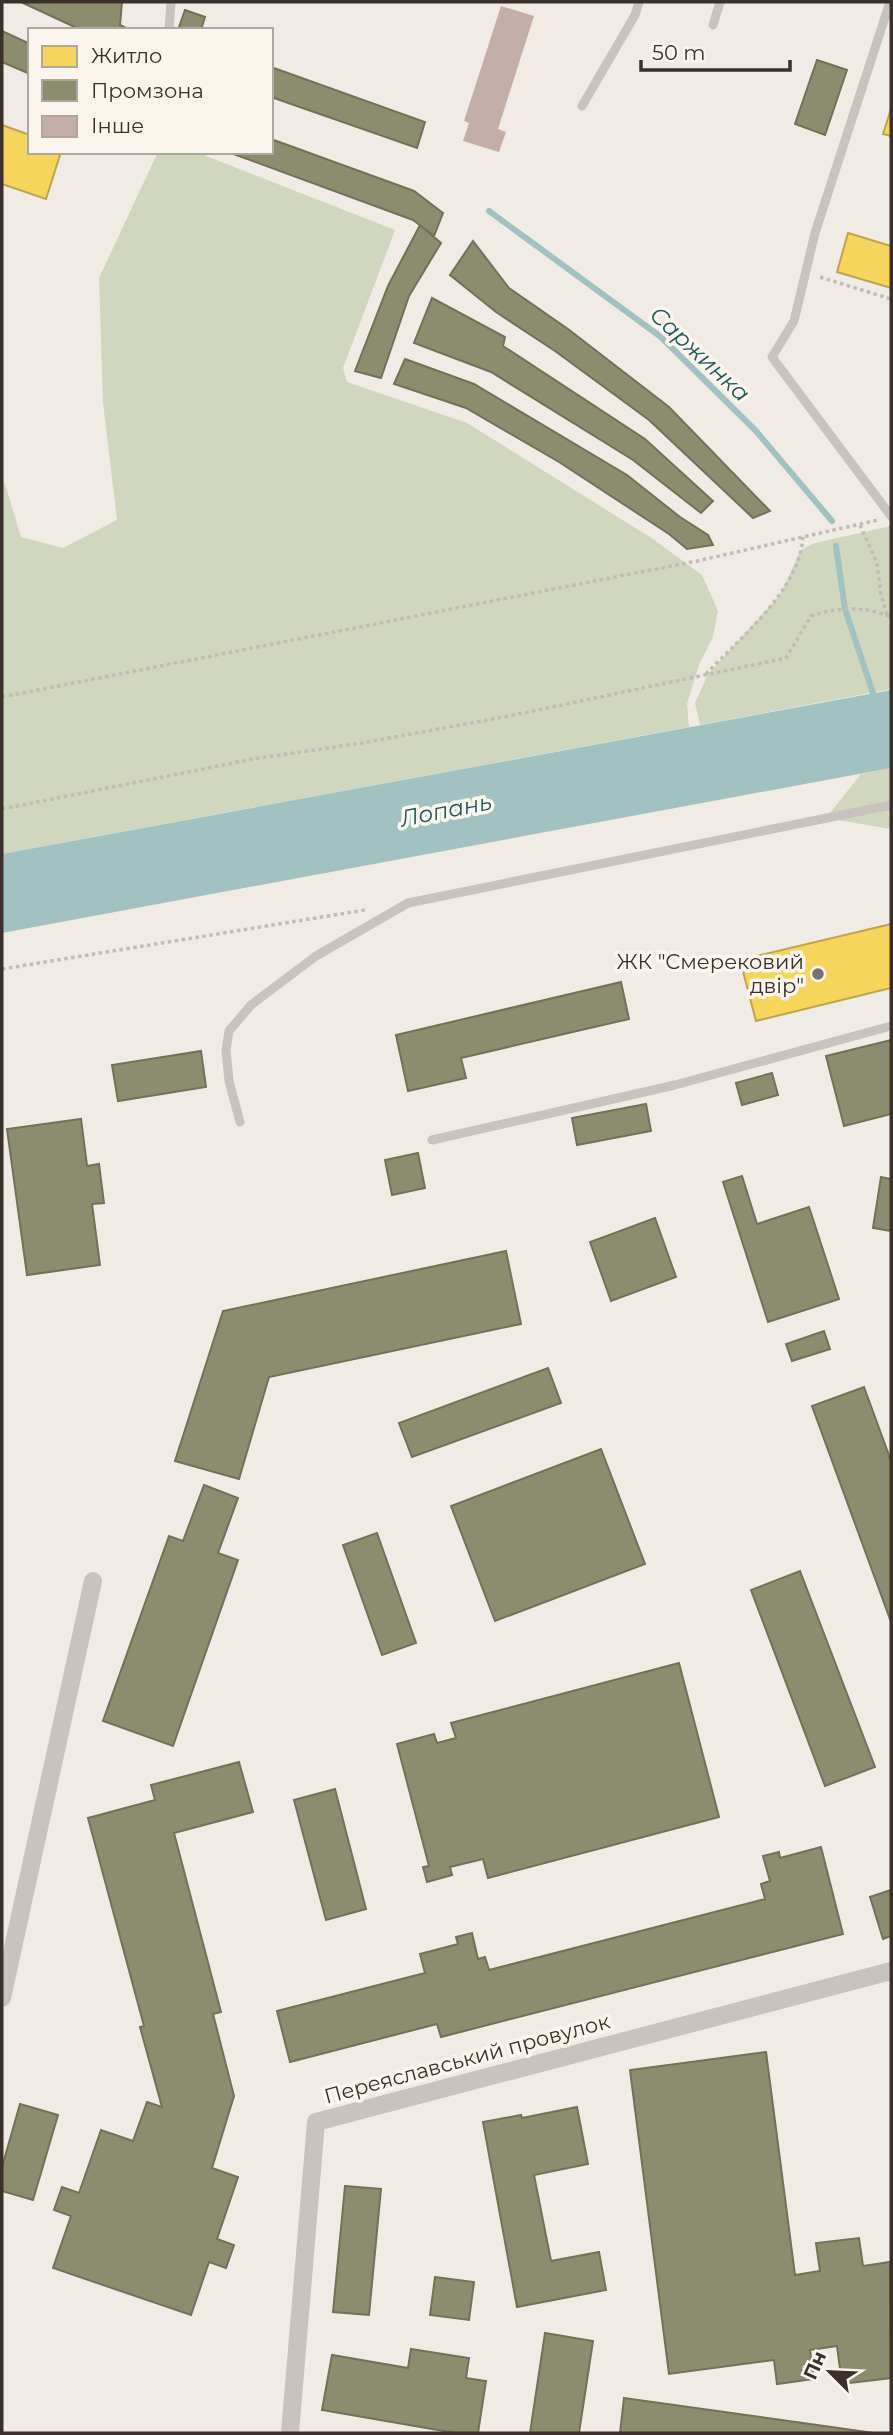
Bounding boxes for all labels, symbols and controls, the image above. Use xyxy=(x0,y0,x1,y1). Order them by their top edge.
legend xyxy=(28,28,273,154)
scale bar xyxy=(641,28,790,72)
text: 50 m xyxy=(652,40,706,65)
text: Житло xyxy=(91,43,162,68)
text: Промзона xyxy=(91,78,204,103)
text: Інше xyxy=(91,113,144,138)
water label: Саржинка xyxy=(644,301,756,407)
water label: Лопань xyxy=(397,787,494,833)
place label: ЖК "Смерековий двір" xyxy=(617,949,804,998)
marker: ЖК "Смерековий двір" xyxy=(810,966,826,982)
street label: Переяславський провулок xyxy=(321,2008,612,2109)
north arrow xyxy=(795,2337,865,2407)
text: Пн xyxy=(799,2348,831,2383)

